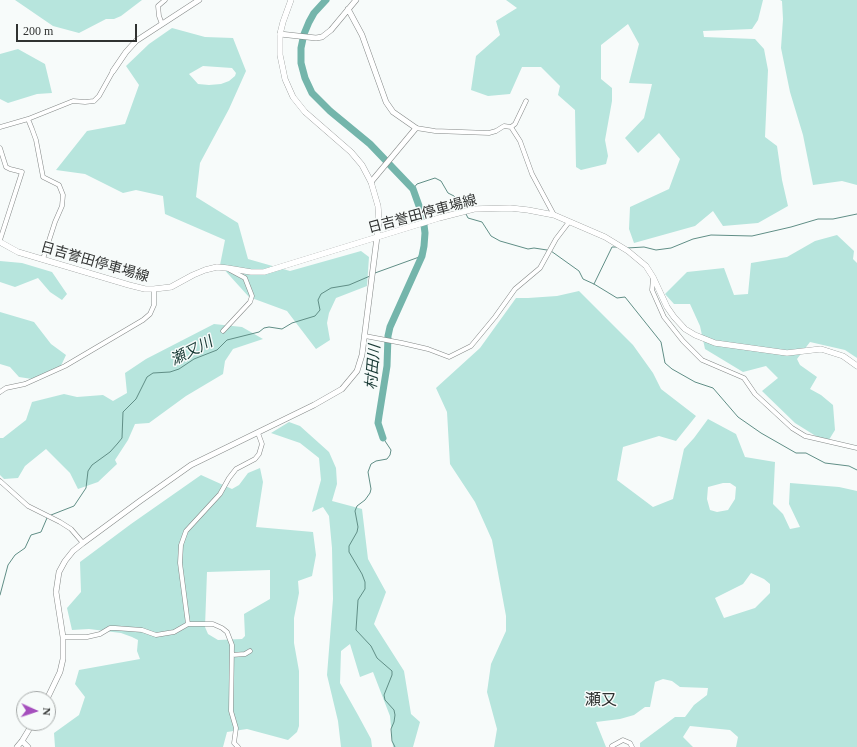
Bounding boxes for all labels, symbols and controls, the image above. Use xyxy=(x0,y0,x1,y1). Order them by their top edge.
scale bar xyxy=(18,16,139,42)
text: 200 m xyxy=(23,24,53,38)
street label: 日吉誉田停車場線 xyxy=(366,190,478,236)
street label: 日吉誉田停車場線 xyxy=(39,237,151,285)
water label: 瀬又川 xyxy=(167,332,215,368)
water label: 村田川 xyxy=(361,344,383,390)
district label: 瀬又 xyxy=(585,689,617,709)
north arrow xyxy=(16,691,56,731)
text: N xyxy=(41,707,53,716)

